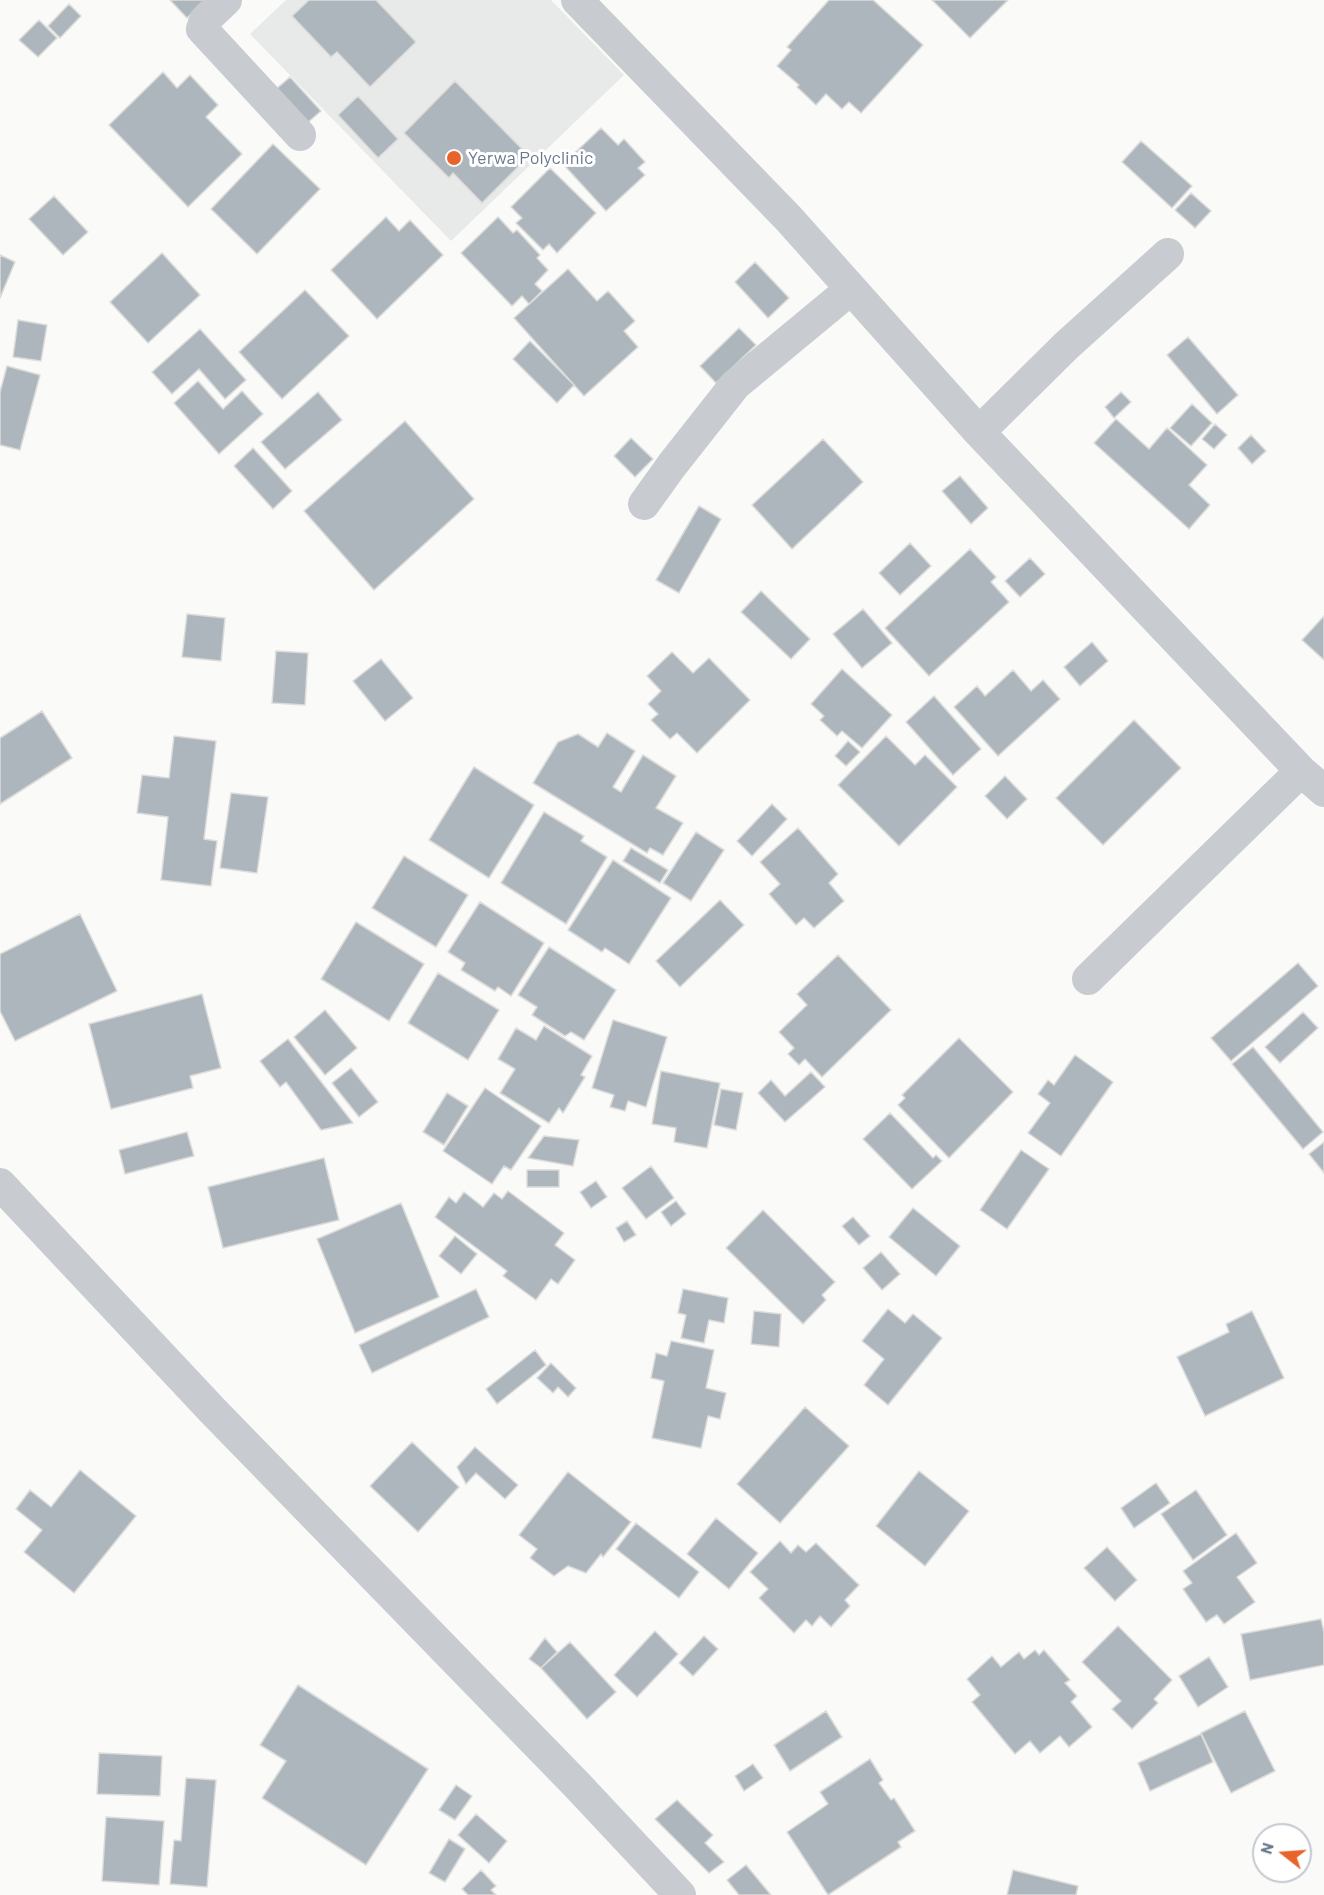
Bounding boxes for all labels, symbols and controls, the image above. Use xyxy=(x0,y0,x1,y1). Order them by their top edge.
place label: Yerwa Polyclinic xyxy=(468,147,593,169)
marker: Yerwa Polyclinic xyxy=(445,149,463,167)
north arrow xyxy=(1252,1823,1312,1883)
text: N xyxy=(1256,1840,1277,1856)

